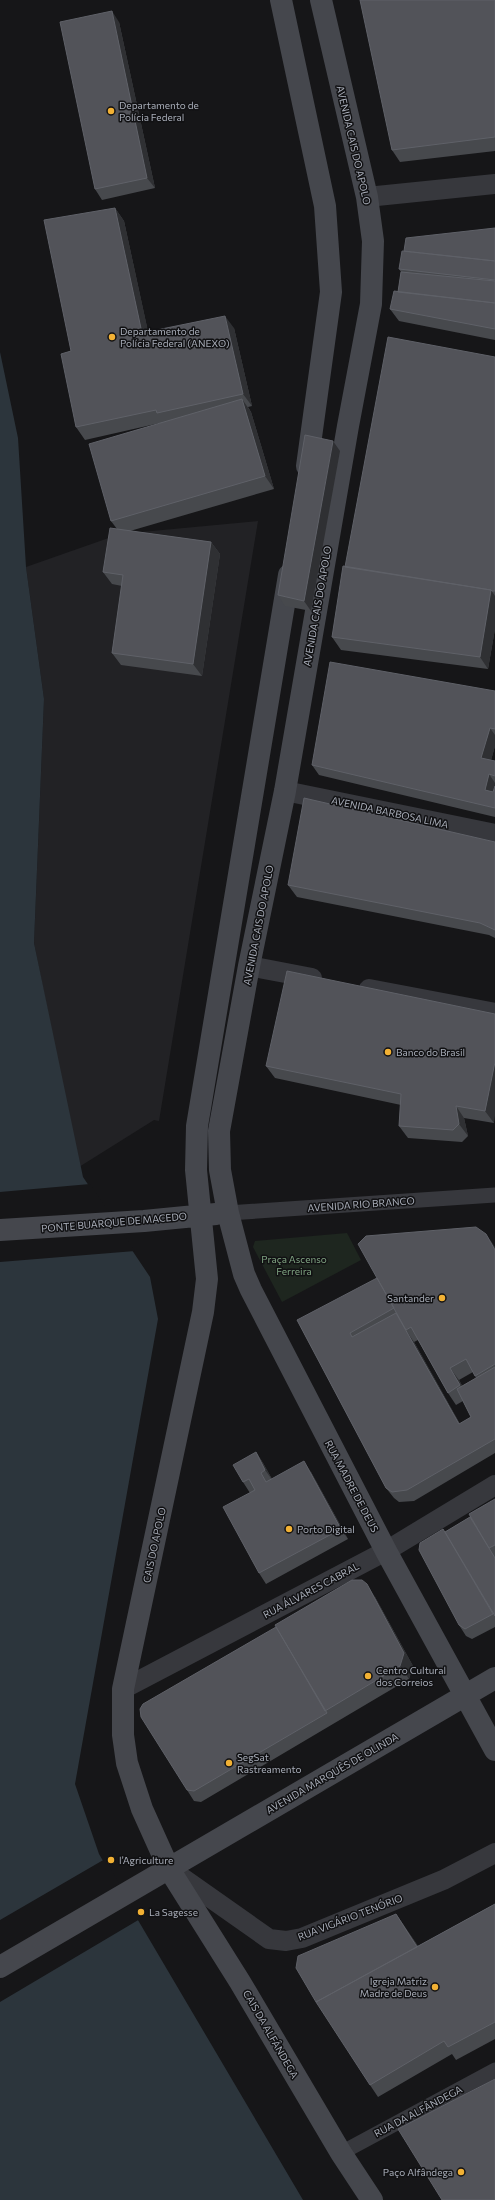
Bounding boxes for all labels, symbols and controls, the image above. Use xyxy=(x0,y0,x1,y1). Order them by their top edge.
street label: AVENIDA CAIS DO APOLO xyxy=(334,84,374,206)
place label: Departamento de Polícia Federal xyxy=(119,99,199,123)
marker: Departamento de Polícia Federal xyxy=(106,106,116,116)
place label: Departamento de Polícia Federal (ANEXO) xyxy=(120,325,230,349)
marker: Departamento de Polícia Federal (ANEXO) xyxy=(107,332,117,342)
street label: AVENIDA CAIS DO APOLO xyxy=(300,545,334,667)
street label: AVENIDA BARBOSA LIMA xyxy=(330,794,450,830)
street label: AVENIDA CAIS DO APOLO xyxy=(240,864,276,986)
place label: Banco do Brasil xyxy=(396,1046,465,1058)
marker: Banco do Brasil xyxy=(383,1047,393,1057)
street label: AVENIDA RIO BRANCO xyxy=(307,1194,415,1214)
street label: PONTE BUARQUE DE MACEDO xyxy=(41,1210,187,1234)
park label: Praça Ascenso Ferreira xyxy=(261,1253,327,1277)
place label: Santander xyxy=(387,1292,434,1304)
marker: Santander xyxy=(437,1293,447,1303)
street label: RUA MADRE DE DEUS xyxy=(323,1438,381,1534)
street label: CAIS DO APOLO xyxy=(140,1506,168,1584)
place label: Porto Digital xyxy=(297,1523,355,1535)
marker: Porto Digital xyxy=(284,1524,294,1534)
street label: RUA ÁLVARES CABRAL xyxy=(261,1559,361,1620)
place label: Centro Cultural dos Correios xyxy=(376,1664,446,1688)
marker: Centro Cultural dos Correios xyxy=(363,1671,373,1681)
street label: AVENIDA MARQUÊS DE OLINDA xyxy=(264,1730,400,1816)
place label: SegSat Rastreamento xyxy=(237,1751,302,1775)
marker: SegSat Rastreamento xyxy=(224,1758,234,1768)
place label: l’Agriculture xyxy=(119,1854,173,1866)
marker: l’Agriculture xyxy=(106,1855,116,1865)
street label: RUA VIGÁRIO TENÓRIO xyxy=(296,1891,404,1943)
place label: La Sagesse xyxy=(149,1906,198,1918)
marker: La Sagesse xyxy=(136,1907,146,1917)
place label: Igreja Matriz Madre de Deus xyxy=(360,1975,427,1999)
marker: Igreja Matriz Madre de Deus xyxy=(430,1982,440,1992)
street label: CAIS DA ALFÂNDEGA xyxy=(241,1988,301,2080)
street label: RUA DA ALFÂNDEGA xyxy=(372,2083,464,2139)
place label: Paço Alfândega xyxy=(383,2166,453,2178)
marker: Paço Alfândega xyxy=(456,2167,466,2177)

